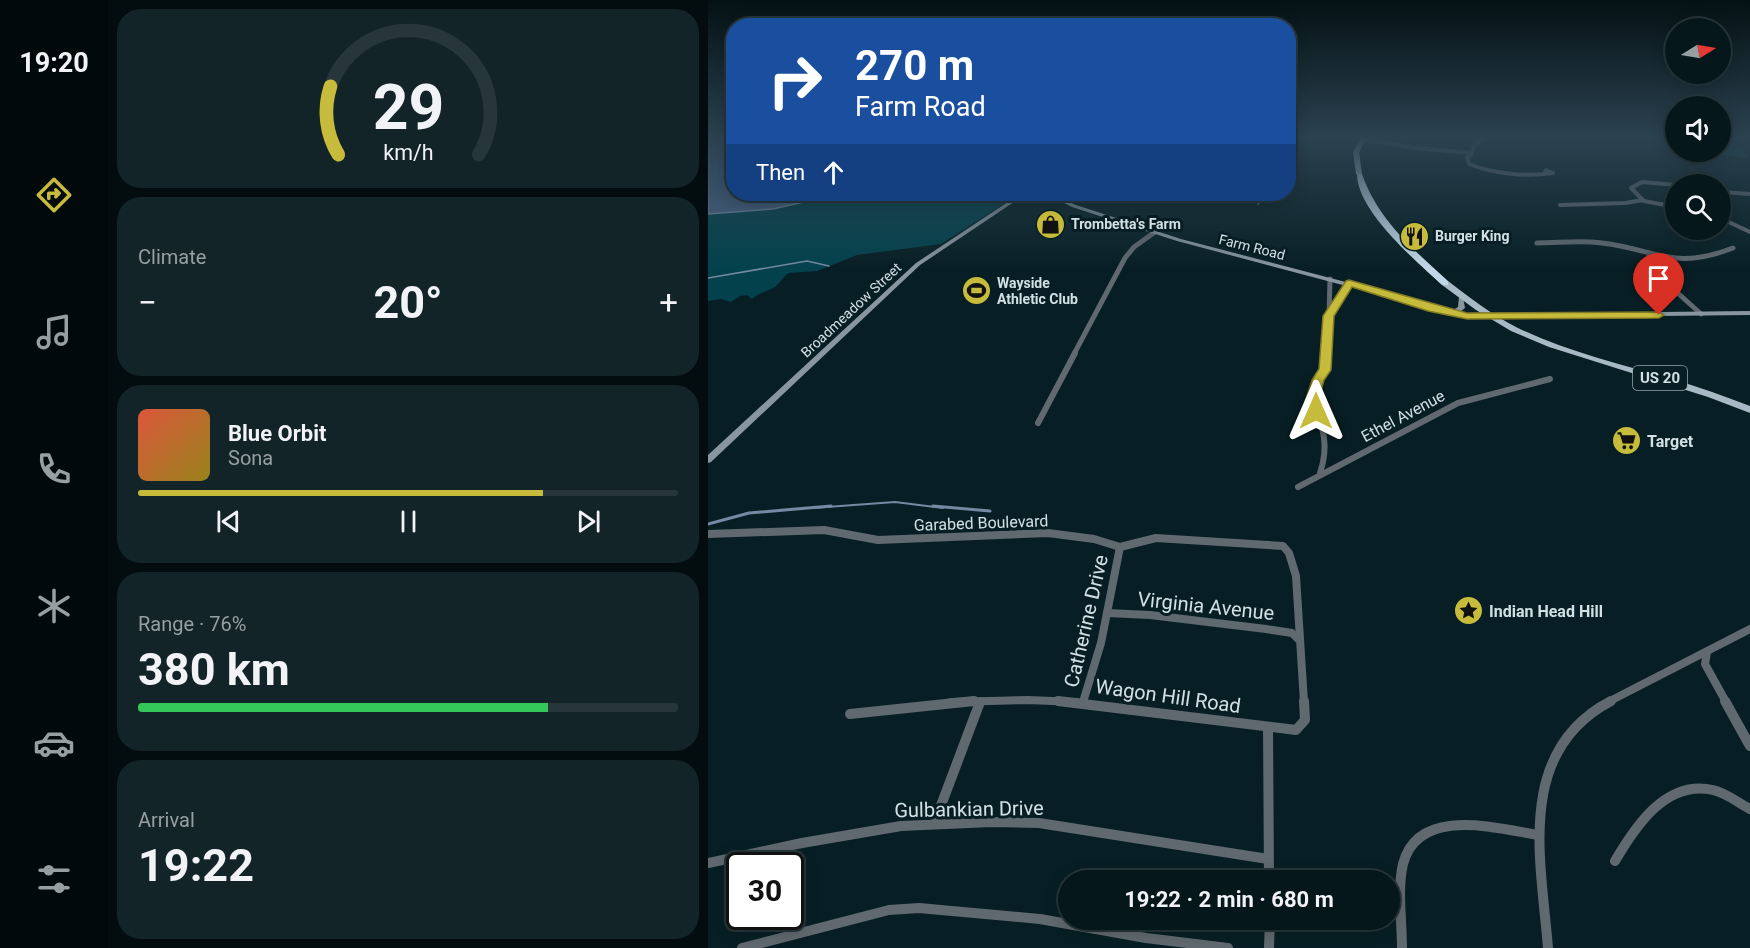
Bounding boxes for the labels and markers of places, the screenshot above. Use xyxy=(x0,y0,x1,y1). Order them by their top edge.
shop icon: Trombetta's Farm xyxy=(1034,208,1066,240)
place label: Trombetta's Farm xyxy=(1071,216,1181,232)
restaurant icon: Burger King xyxy=(1398,220,1430,252)
place label: Burger King xyxy=(1435,228,1509,244)
pin xyxy=(1633,253,1684,315)
sports icon: Wayside Athletic Club xyxy=(960,275,992,307)
place label: Wayside Athletic Club xyxy=(997,275,1078,307)
supermarket icon: Target xyxy=(1610,425,1642,457)
place label: Target xyxy=(1647,432,1694,451)
place icon: Indian Head Hill xyxy=(1452,595,1484,627)
place label: Indian Head Hill xyxy=(1489,602,1603,621)

